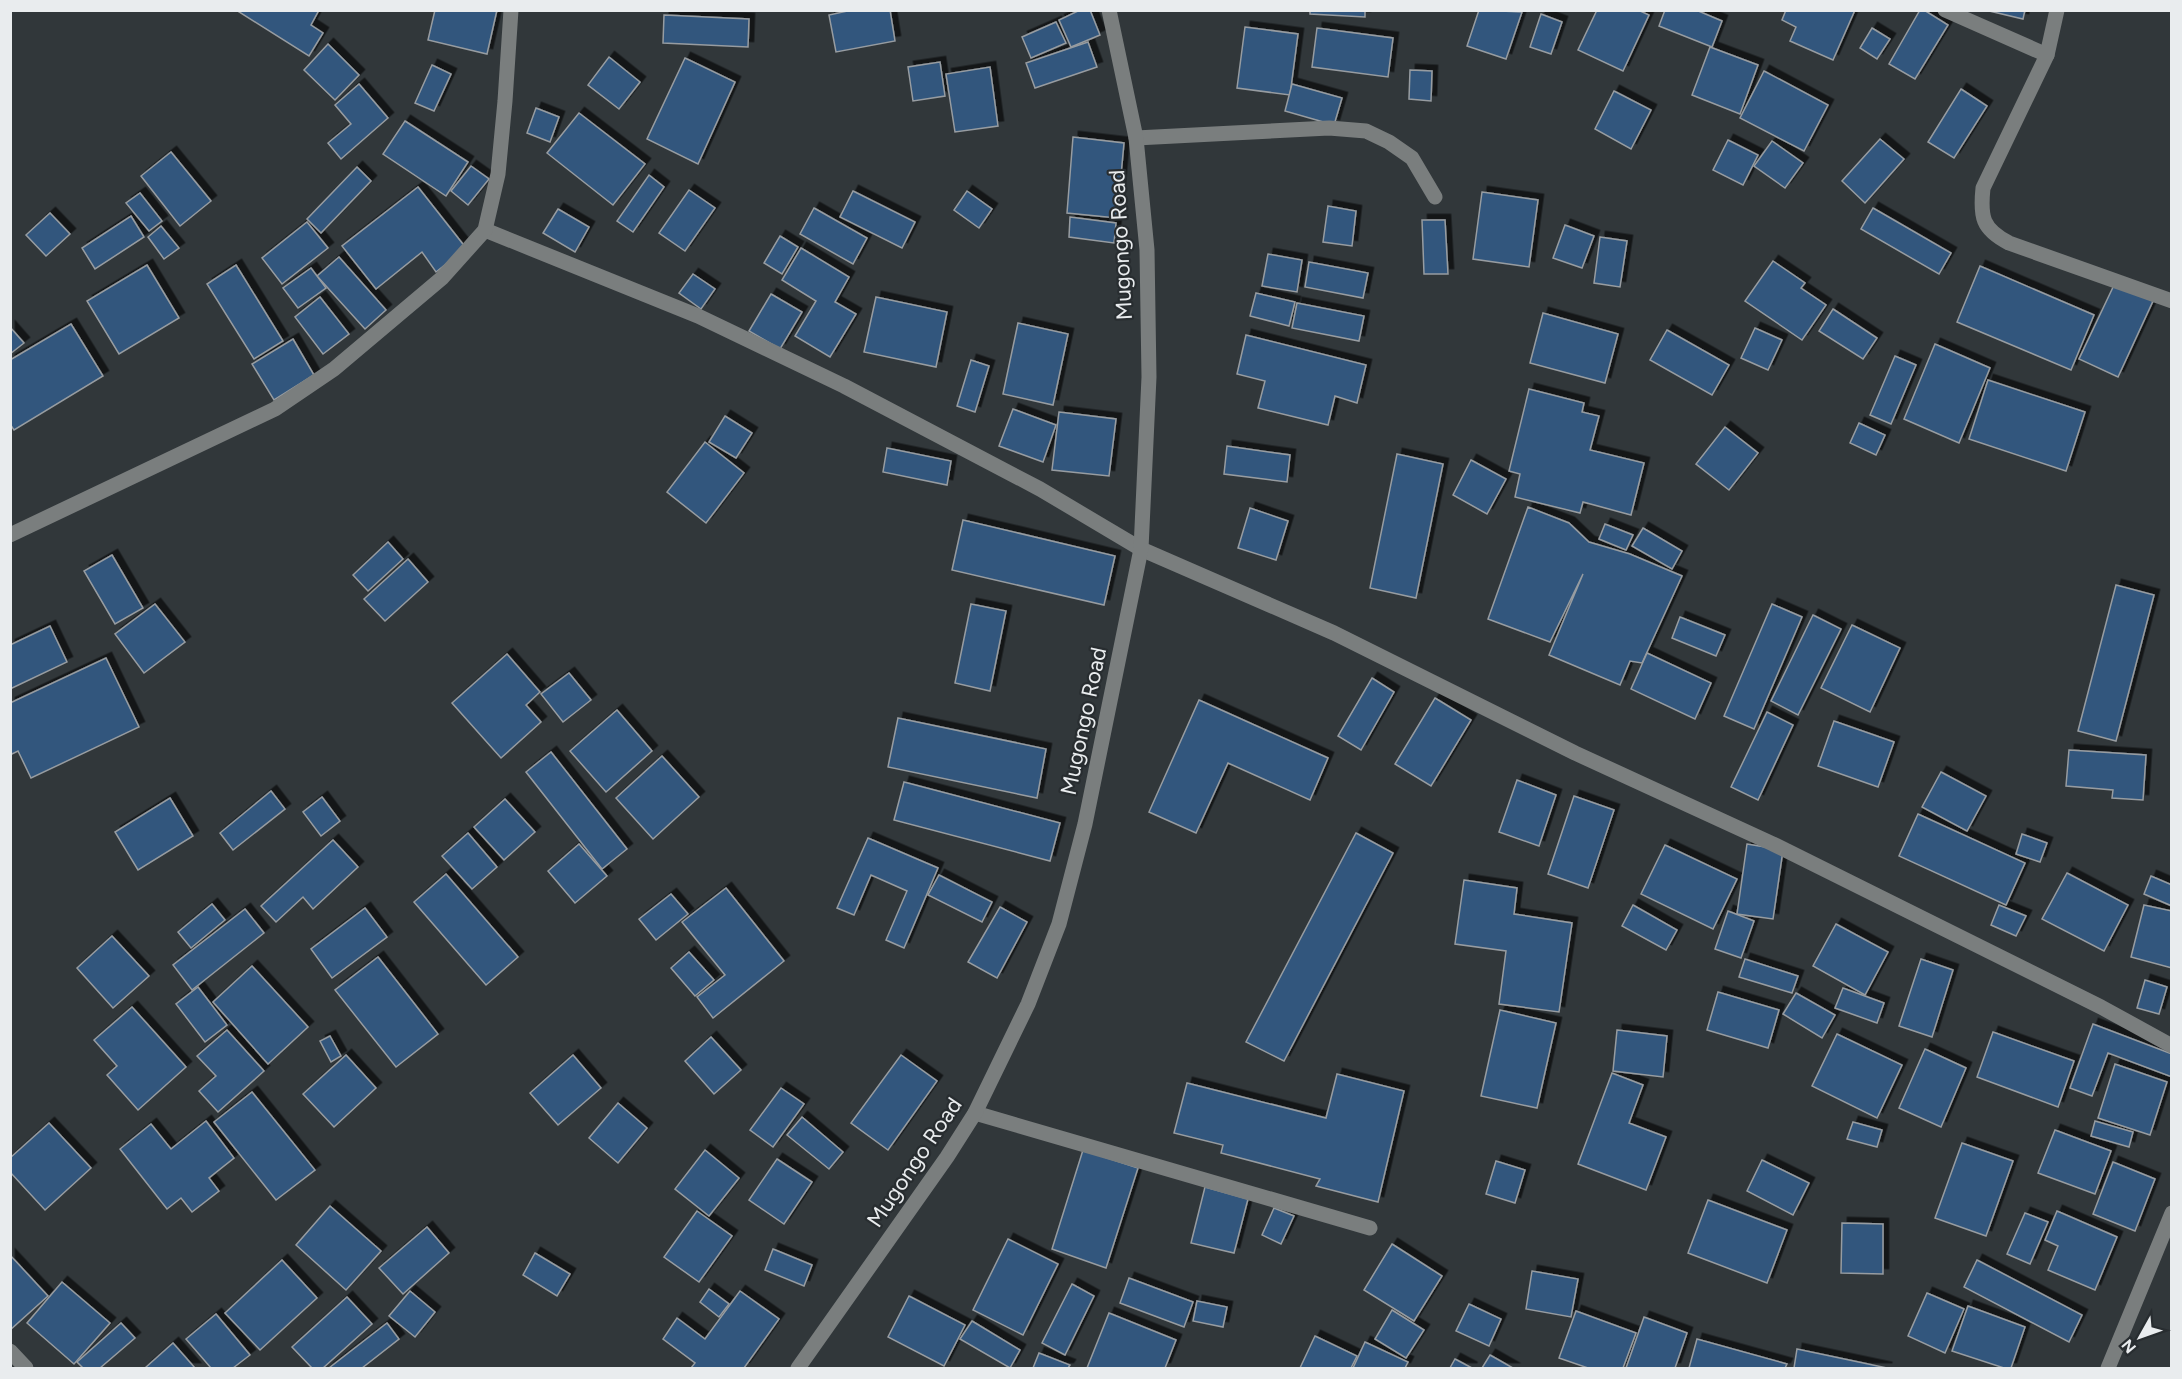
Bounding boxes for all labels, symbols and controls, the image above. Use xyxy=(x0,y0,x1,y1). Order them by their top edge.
street label: Mugongo Road xyxy=(1103,169,1138,321)
street label: Mugongo Road xyxy=(1055,645,1112,798)
street label: Mugongo Road xyxy=(861,1092,968,1232)
north arrow xyxy=(2110,1307,2170,1367)
text: N xyxy=(2118,1335,2140,1357)

